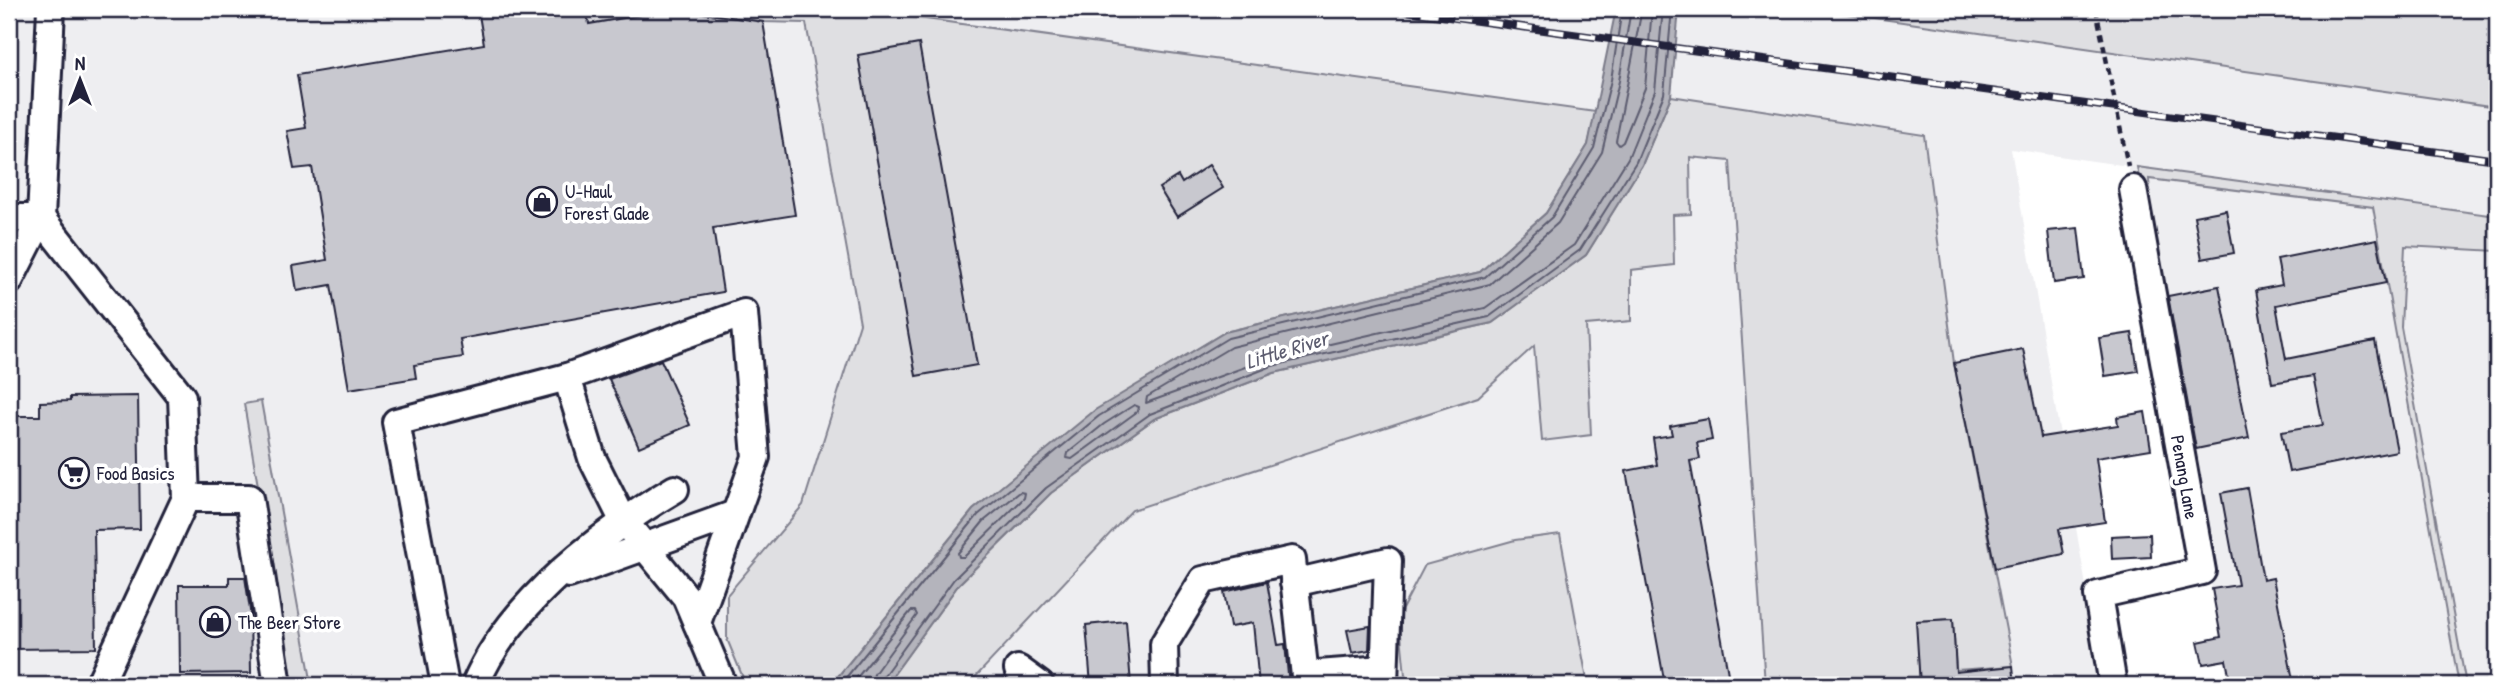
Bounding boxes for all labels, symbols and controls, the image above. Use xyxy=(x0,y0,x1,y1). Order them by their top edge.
north arrow xyxy=(46,46,116,116)
text: N xyxy=(75,50,85,76)
place label: U-Haul Forest Glade xyxy=(564,178,650,226)
shop icon: U-Haul Forest Glade xyxy=(525,185,559,219)
water label: Little River xyxy=(1242,322,1334,376)
street label: Penang Lane xyxy=(2165,433,2205,521)
supermarket icon: Food Basics xyxy=(57,456,91,490)
place label: Food Basics xyxy=(96,460,175,486)
shop icon: The Beer Store xyxy=(198,605,232,639)
place label: The Beer Store xyxy=(238,609,341,635)

